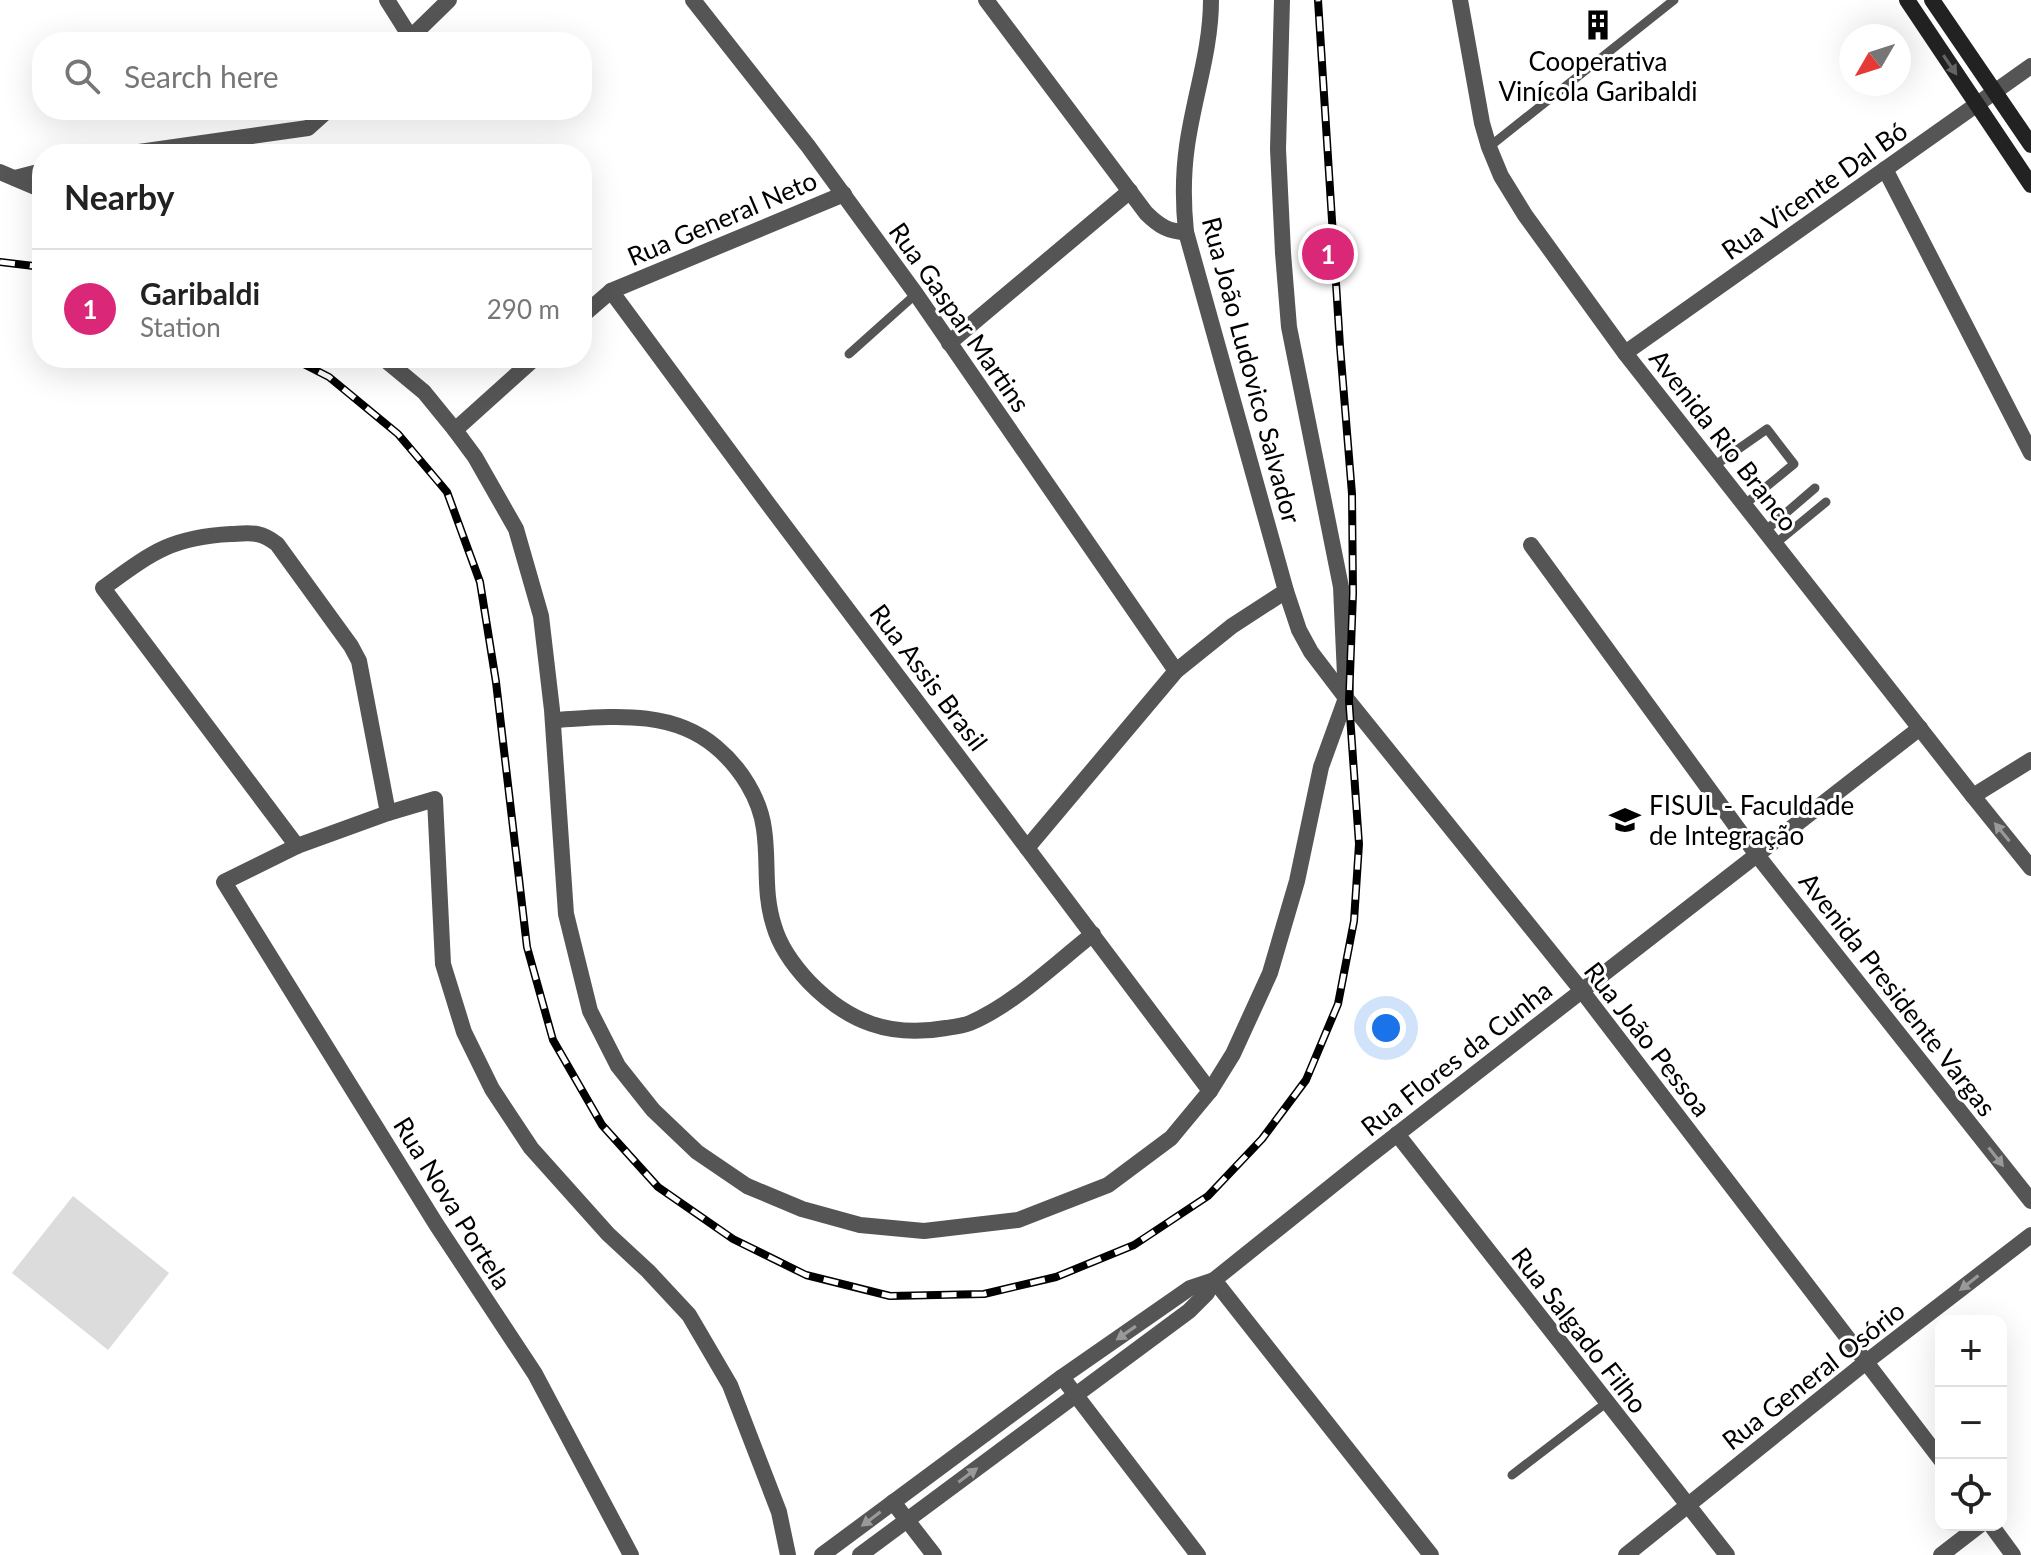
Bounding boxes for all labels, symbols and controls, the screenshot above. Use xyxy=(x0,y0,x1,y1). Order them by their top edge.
building icon: Cooperativa Vinícola Garibaldi xyxy=(1581,8,1615,42)
north arrow xyxy=(1839,24,1911,96)
search box xyxy=(32,32,592,120)
place label: Cooperativa Vinícola Garibaldi xyxy=(1498,45,1698,107)
icon: search xyxy=(60,54,104,98)
one-way arrow xyxy=(1942,54,1957,76)
text: Search here xyxy=(124,58,279,94)
street label: Rua Vicente Dal Bó xyxy=(1715,114,1913,266)
street label: Rua General Neto xyxy=(622,164,822,272)
text: Nearby xyxy=(64,176,175,217)
street label: Rua João Ludovico Salvador xyxy=(1196,213,1308,527)
street label: Rua Gaspar Martins xyxy=(883,216,1037,418)
pin: 1 xyxy=(1302,224,1354,284)
text: Garibaldi xyxy=(140,275,260,311)
text: 1 xyxy=(82,293,98,325)
text: 290 m xyxy=(487,293,560,325)
text: Station xyxy=(140,311,221,343)
street label: Avenida Rio Branco xyxy=(1643,343,1805,537)
street label: Rua Assis Brasil xyxy=(863,597,995,757)
place label: FISUL - Faculdade de Integração xyxy=(1649,789,1854,851)
school or university icon: FISUL - Faculdade de Integração xyxy=(1608,803,1642,837)
one-way arrow xyxy=(1994,822,2011,842)
street label: Avenida Presidente Vargas xyxy=(1793,866,2003,1122)
street label: Rua João Pessoa xyxy=(1578,955,1718,1123)
street label: Rua Flores da Cunha xyxy=(1354,974,1558,1142)
your location xyxy=(1366,1008,1406,1048)
street label: Rua Nova Portela xyxy=(387,1111,519,1295)
one-way arrow xyxy=(1988,1147,2004,1167)
street label: Rua Salgado Filho xyxy=(1505,1241,1655,1419)
one-way arrow xyxy=(1959,1274,1979,1290)
street label: Rua General Osório xyxy=(1715,1294,1911,1456)
map controls xyxy=(1935,1315,2007,1531)
button: + xyxy=(1935,1315,2007,1387)
one-way arrow xyxy=(1115,1325,1137,1340)
button: − xyxy=(1935,1387,2007,1459)
button: locate xyxy=(1935,1459,2007,1531)
one-way arrow xyxy=(957,1467,979,1483)
one-way arrow xyxy=(860,1511,881,1526)

